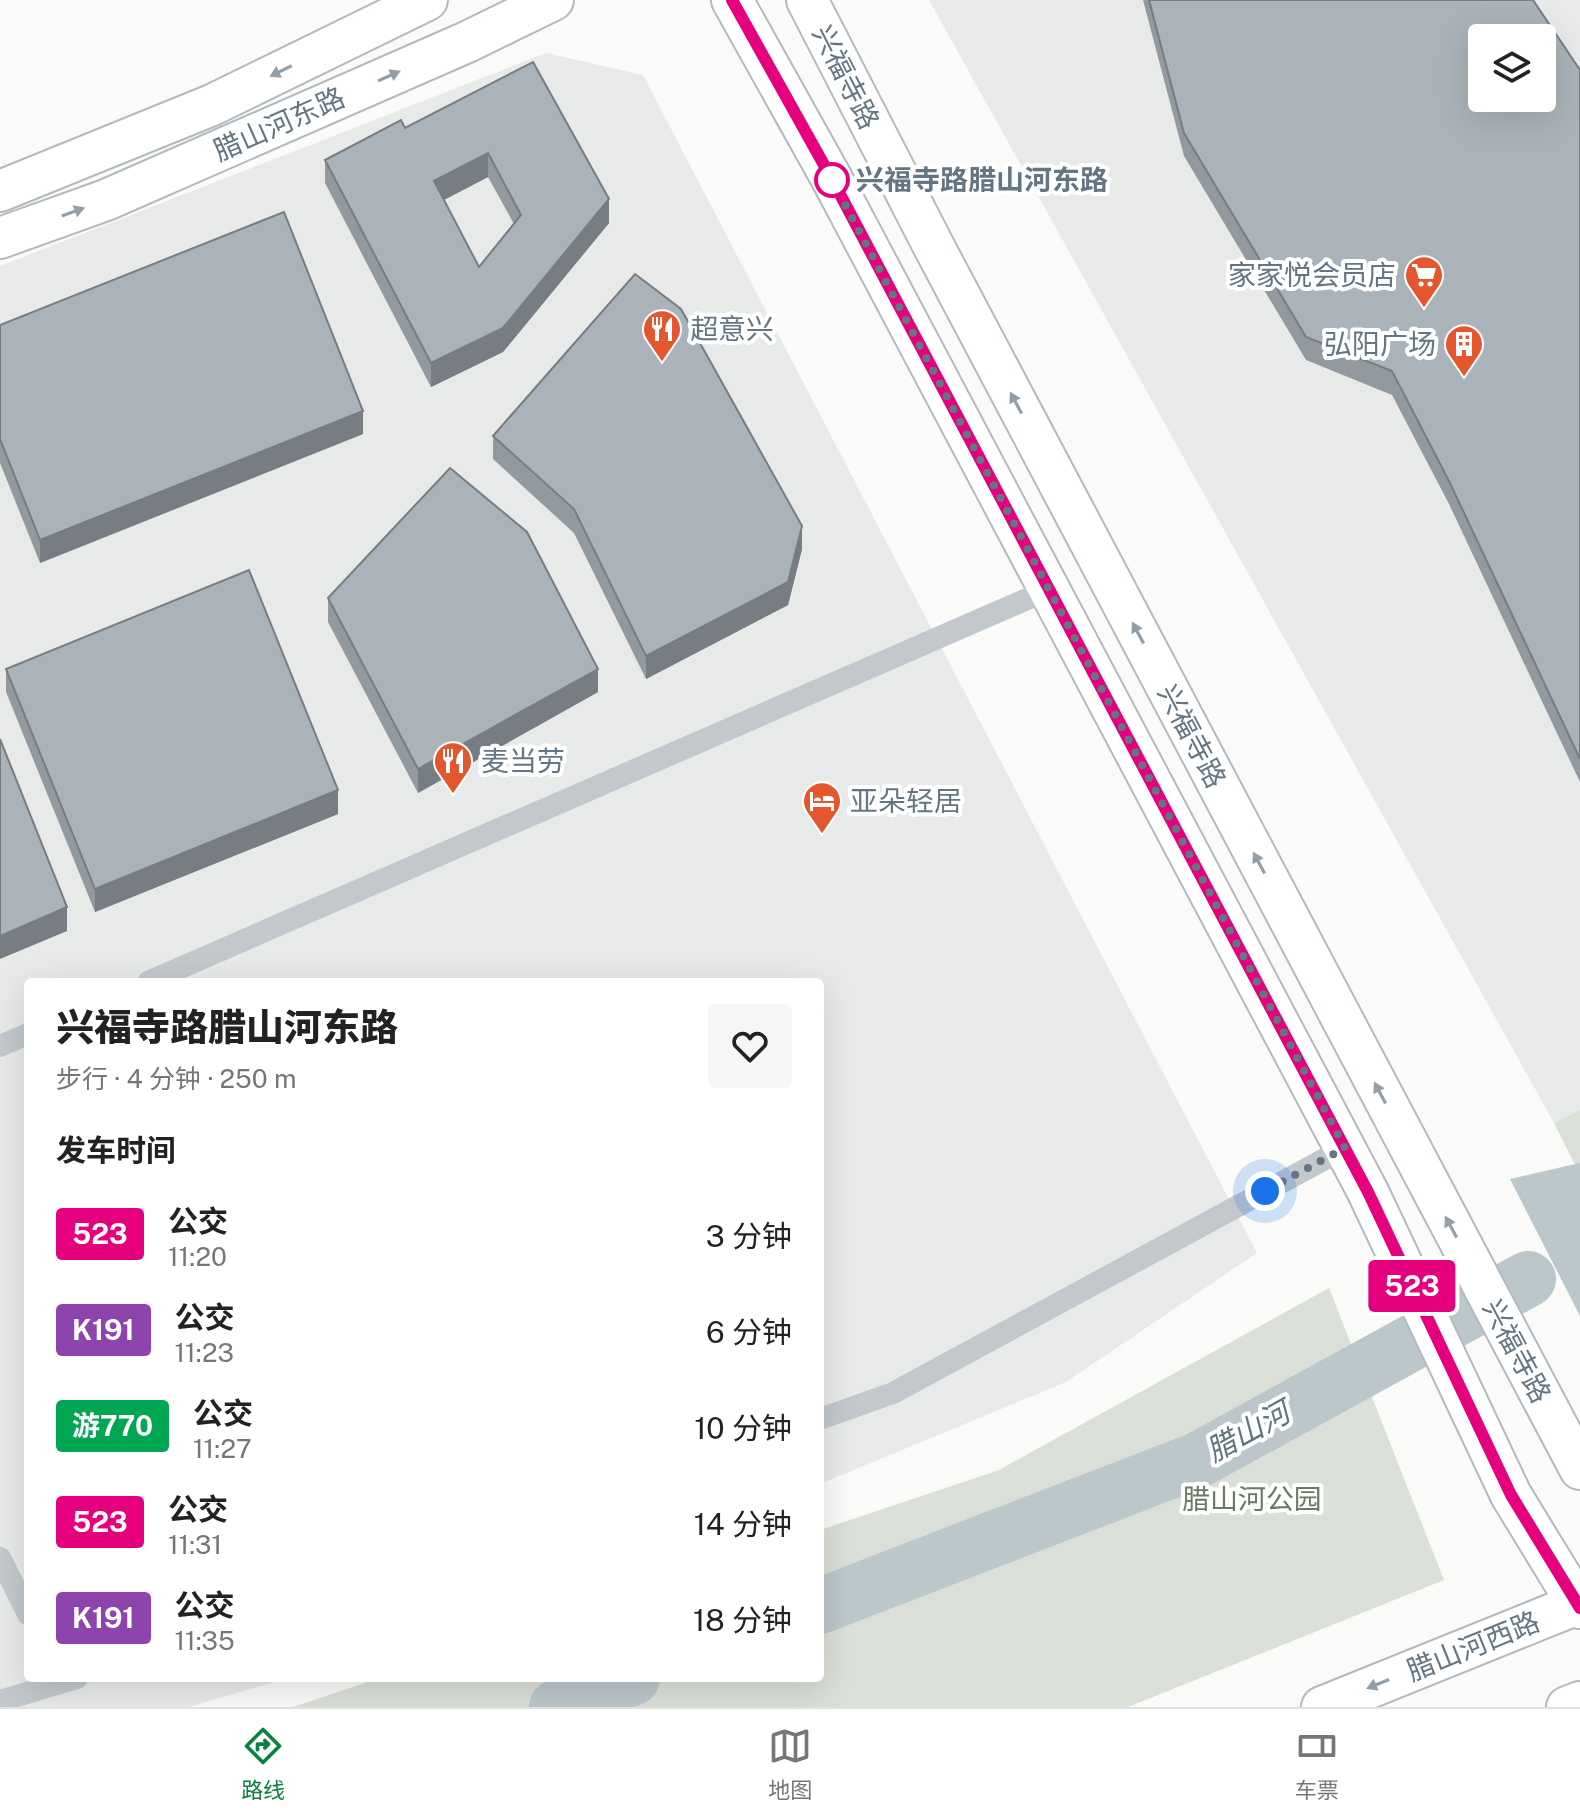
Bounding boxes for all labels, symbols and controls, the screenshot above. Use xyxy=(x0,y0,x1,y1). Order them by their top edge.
street label: 兴福寺路 xyxy=(806,19,887,134)
map controls xyxy=(1468,24,1556,112)
button: layers xyxy=(1468,24,1556,112)
one-way arrow xyxy=(269,64,293,78)
one-way arrow xyxy=(377,69,401,82)
street label: 腊山河东路 xyxy=(208,80,349,167)
marker: 兴福寺路腊山河东路 xyxy=(815,163,849,197)
place label: 兴福寺路腊山河东路 xyxy=(856,163,1108,196)
one-way arrow xyxy=(62,205,86,218)
supermarket icon: 家家悦会员店 xyxy=(1403,254,1445,309)
place label: 家家悦会员店 xyxy=(1228,258,1396,291)
restaurant icon: 超意兴 xyxy=(641,308,683,363)
place label: 超意兴 xyxy=(690,312,774,345)
building icon: 弘阳广场 xyxy=(1443,323,1485,378)
place label: 弘阳广场 xyxy=(1324,327,1436,360)
one-way arrow xyxy=(1010,392,1023,415)
one-way arrow xyxy=(1131,622,1144,645)
street label: 兴福寺路 xyxy=(1152,679,1233,793)
restaurant icon: 麦当劳 xyxy=(432,740,474,795)
place label: 麦当劳 xyxy=(481,744,565,777)
hotel icon: 亚朵轻居 xyxy=(801,780,843,835)
place label: 亚朵轻居 xyxy=(850,784,962,817)
one-way arrow xyxy=(1252,852,1265,875)
button: heart xyxy=(708,1004,792,1088)
text: 兴福寺路腊山河东路 xyxy=(56,1005,398,1050)
text: 步行 · 4 分钟 · 250 m xyxy=(56,1063,296,1094)
one-way arrow xyxy=(1374,1082,1388,1104)
text: 发车时间 xyxy=(56,1132,176,1168)
your location xyxy=(1245,1171,1285,1211)
text: 公交 xyxy=(168,1203,228,1239)
one-way arrow xyxy=(1444,1216,1458,1239)
text: 523 xyxy=(72,1217,128,1250)
text: 3 分钟 xyxy=(706,1218,792,1254)
text: 11:20 xyxy=(168,1241,227,1272)
line badge: 523 xyxy=(1366,1260,1458,1312)
text: 523 xyxy=(1384,1269,1440,1302)
street label: 兴福寺路 xyxy=(1477,1294,1558,1408)
text: 公交 xyxy=(175,1299,235,1335)
text: K191 xyxy=(72,1313,135,1346)
text: 6 分钟 xyxy=(706,1314,792,1350)
text: 11:23 xyxy=(175,1337,234,1368)
water label: 腊山河 xyxy=(1199,1391,1300,1469)
text: 公交 xyxy=(193,1395,253,1431)
text: 游770 xyxy=(72,1409,153,1442)
text: 10 分钟 xyxy=(694,1410,792,1446)
text: 11:27 xyxy=(193,1433,252,1464)
park label: 腊山河公园 xyxy=(1182,1482,1322,1515)
text: 公交 xyxy=(168,1491,228,1527)
text: 523 xyxy=(72,1505,128,1538)
text: 14 分钟 xyxy=(694,1506,792,1542)
text: 11:31 xyxy=(168,1529,222,1560)
text: 公交 xyxy=(175,1587,235,1623)
text: K191 xyxy=(72,1601,135,1634)
text: 18 分钟 xyxy=(693,1602,792,1638)
street label: 腊山河西路 xyxy=(1402,1604,1544,1687)
text: 11:35 xyxy=(175,1625,235,1656)
one-way arrow xyxy=(1366,1678,1390,1691)
tab: 路线 xyxy=(241,1724,285,1804)
tab: 地图 xyxy=(768,1724,812,1804)
tab: 车票 xyxy=(1295,1724,1339,1804)

